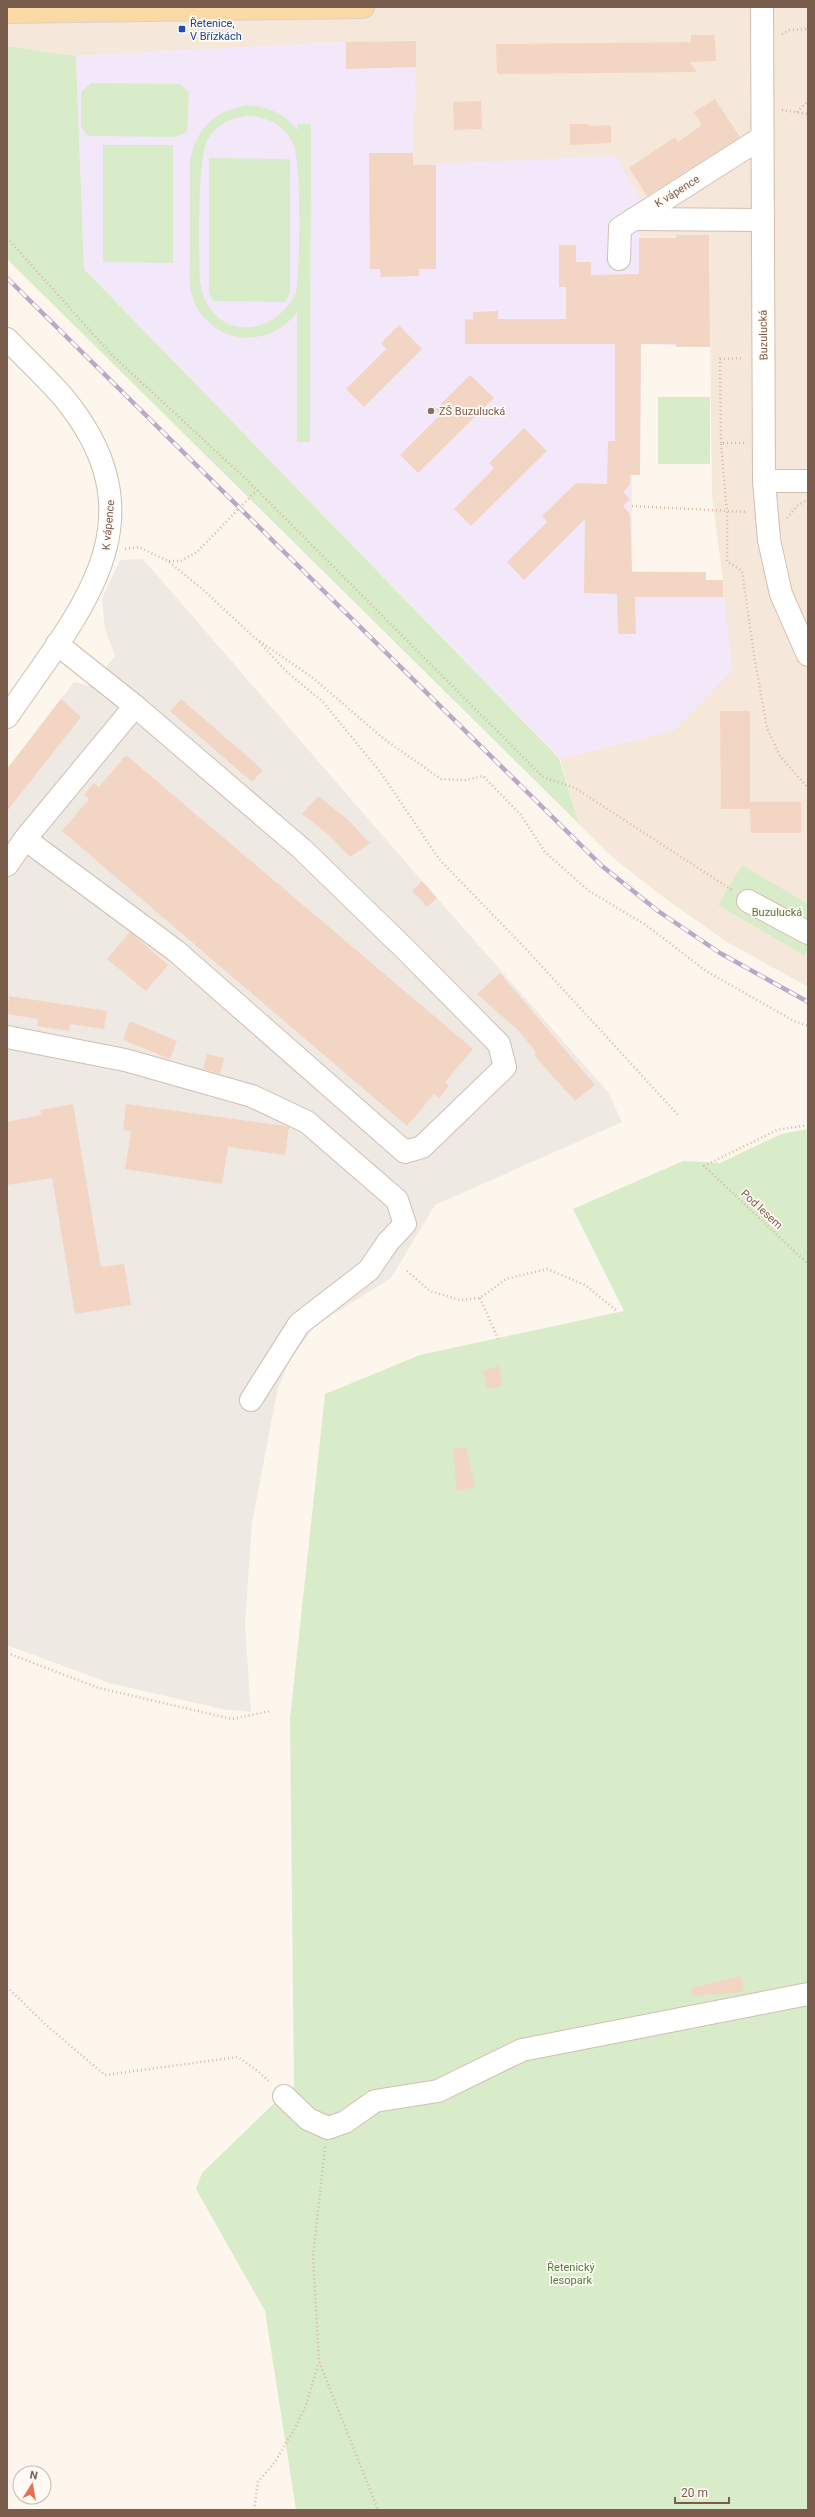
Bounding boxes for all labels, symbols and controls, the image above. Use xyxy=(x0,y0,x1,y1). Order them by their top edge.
place label: Řetenice, V Břízkách xyxy=(190,17,242,43)
marker: Řetenice, V Břízkách xyxy=(177,24,187,34)
street label: K vápence xyxy=(652,172,702,210)
street label: Buzulucká xyxy=(757,310,770,360)
place label: ZŠ Buzulucká xyxy=(439,405,505,418)
marker: ZŠ Buzulucká xyxy=(426,406,436,416)
street label: K vápence xyxy=(100,499,117,551)
park label: Buzulucká xyxy=(752,906,802,919)
street label: Pod lesem xyxy=(738,1187,785,1232)
park label: Řetenický lesopark xyxy=(547,2261,595,2287)
north arrow xyxy=(12,2465,52,2505)
text: N xyxy=(29,2469,39,2483)
scale bar xyxy=(675,2479,729,2505)
text: 20 m xyxy=(681,2486,708,2500)

